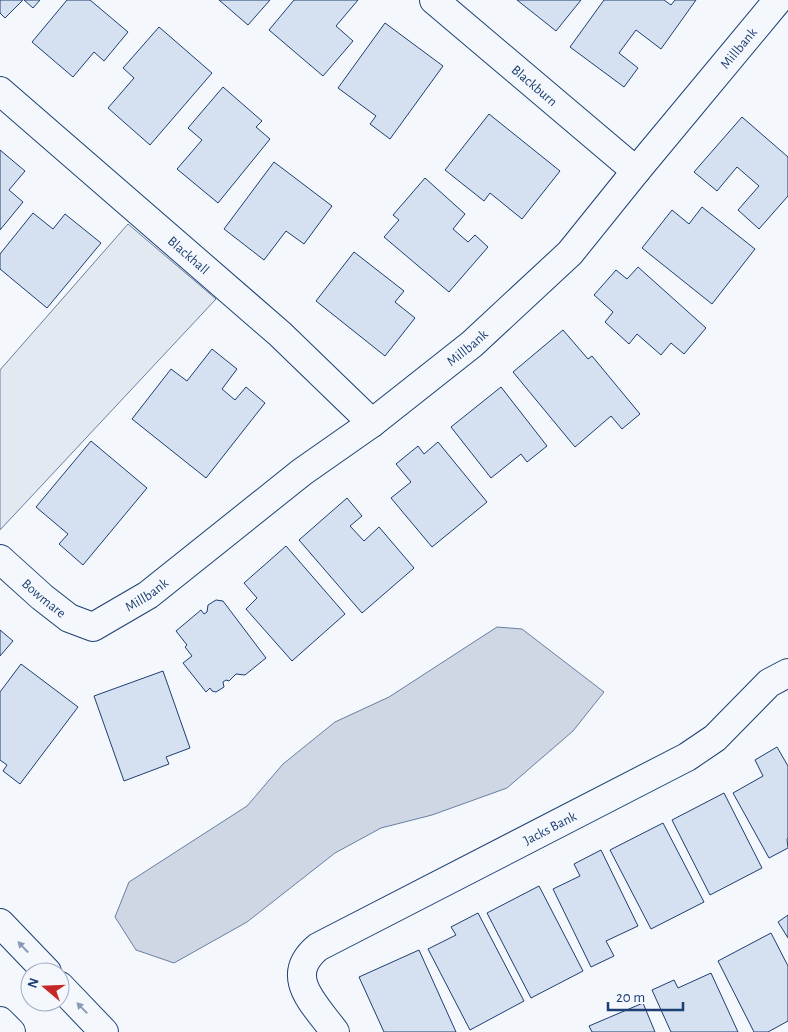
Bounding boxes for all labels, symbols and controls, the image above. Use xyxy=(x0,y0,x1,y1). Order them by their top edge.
street label: Millbank xyxy=(718,25,760,72)
street label: Blackburn xyxy=(509,63,560,109)
street label: Blackhall xyxy=(165,234,212,277)
street label: Millbank xyxy=(444,327,491,369)
street label: Millbank xyxy=(123,575,172,615)
street label: Bowmare xyxy=(19,577,68,621)
street label: Jacks Bank xyxy=(522,809,579,848)
one-way arrow xyxy=(18,942,30,954)
north arrow xyxy=(20,962,70,1012)
text: N xyxy=(25,976,42,990)
scale bar xyxy=(608,980,683,1012)
text: 20 m xyxy=(616,990,645,1005)
one-way arrow xyxy=(76,1003,88,1015)

